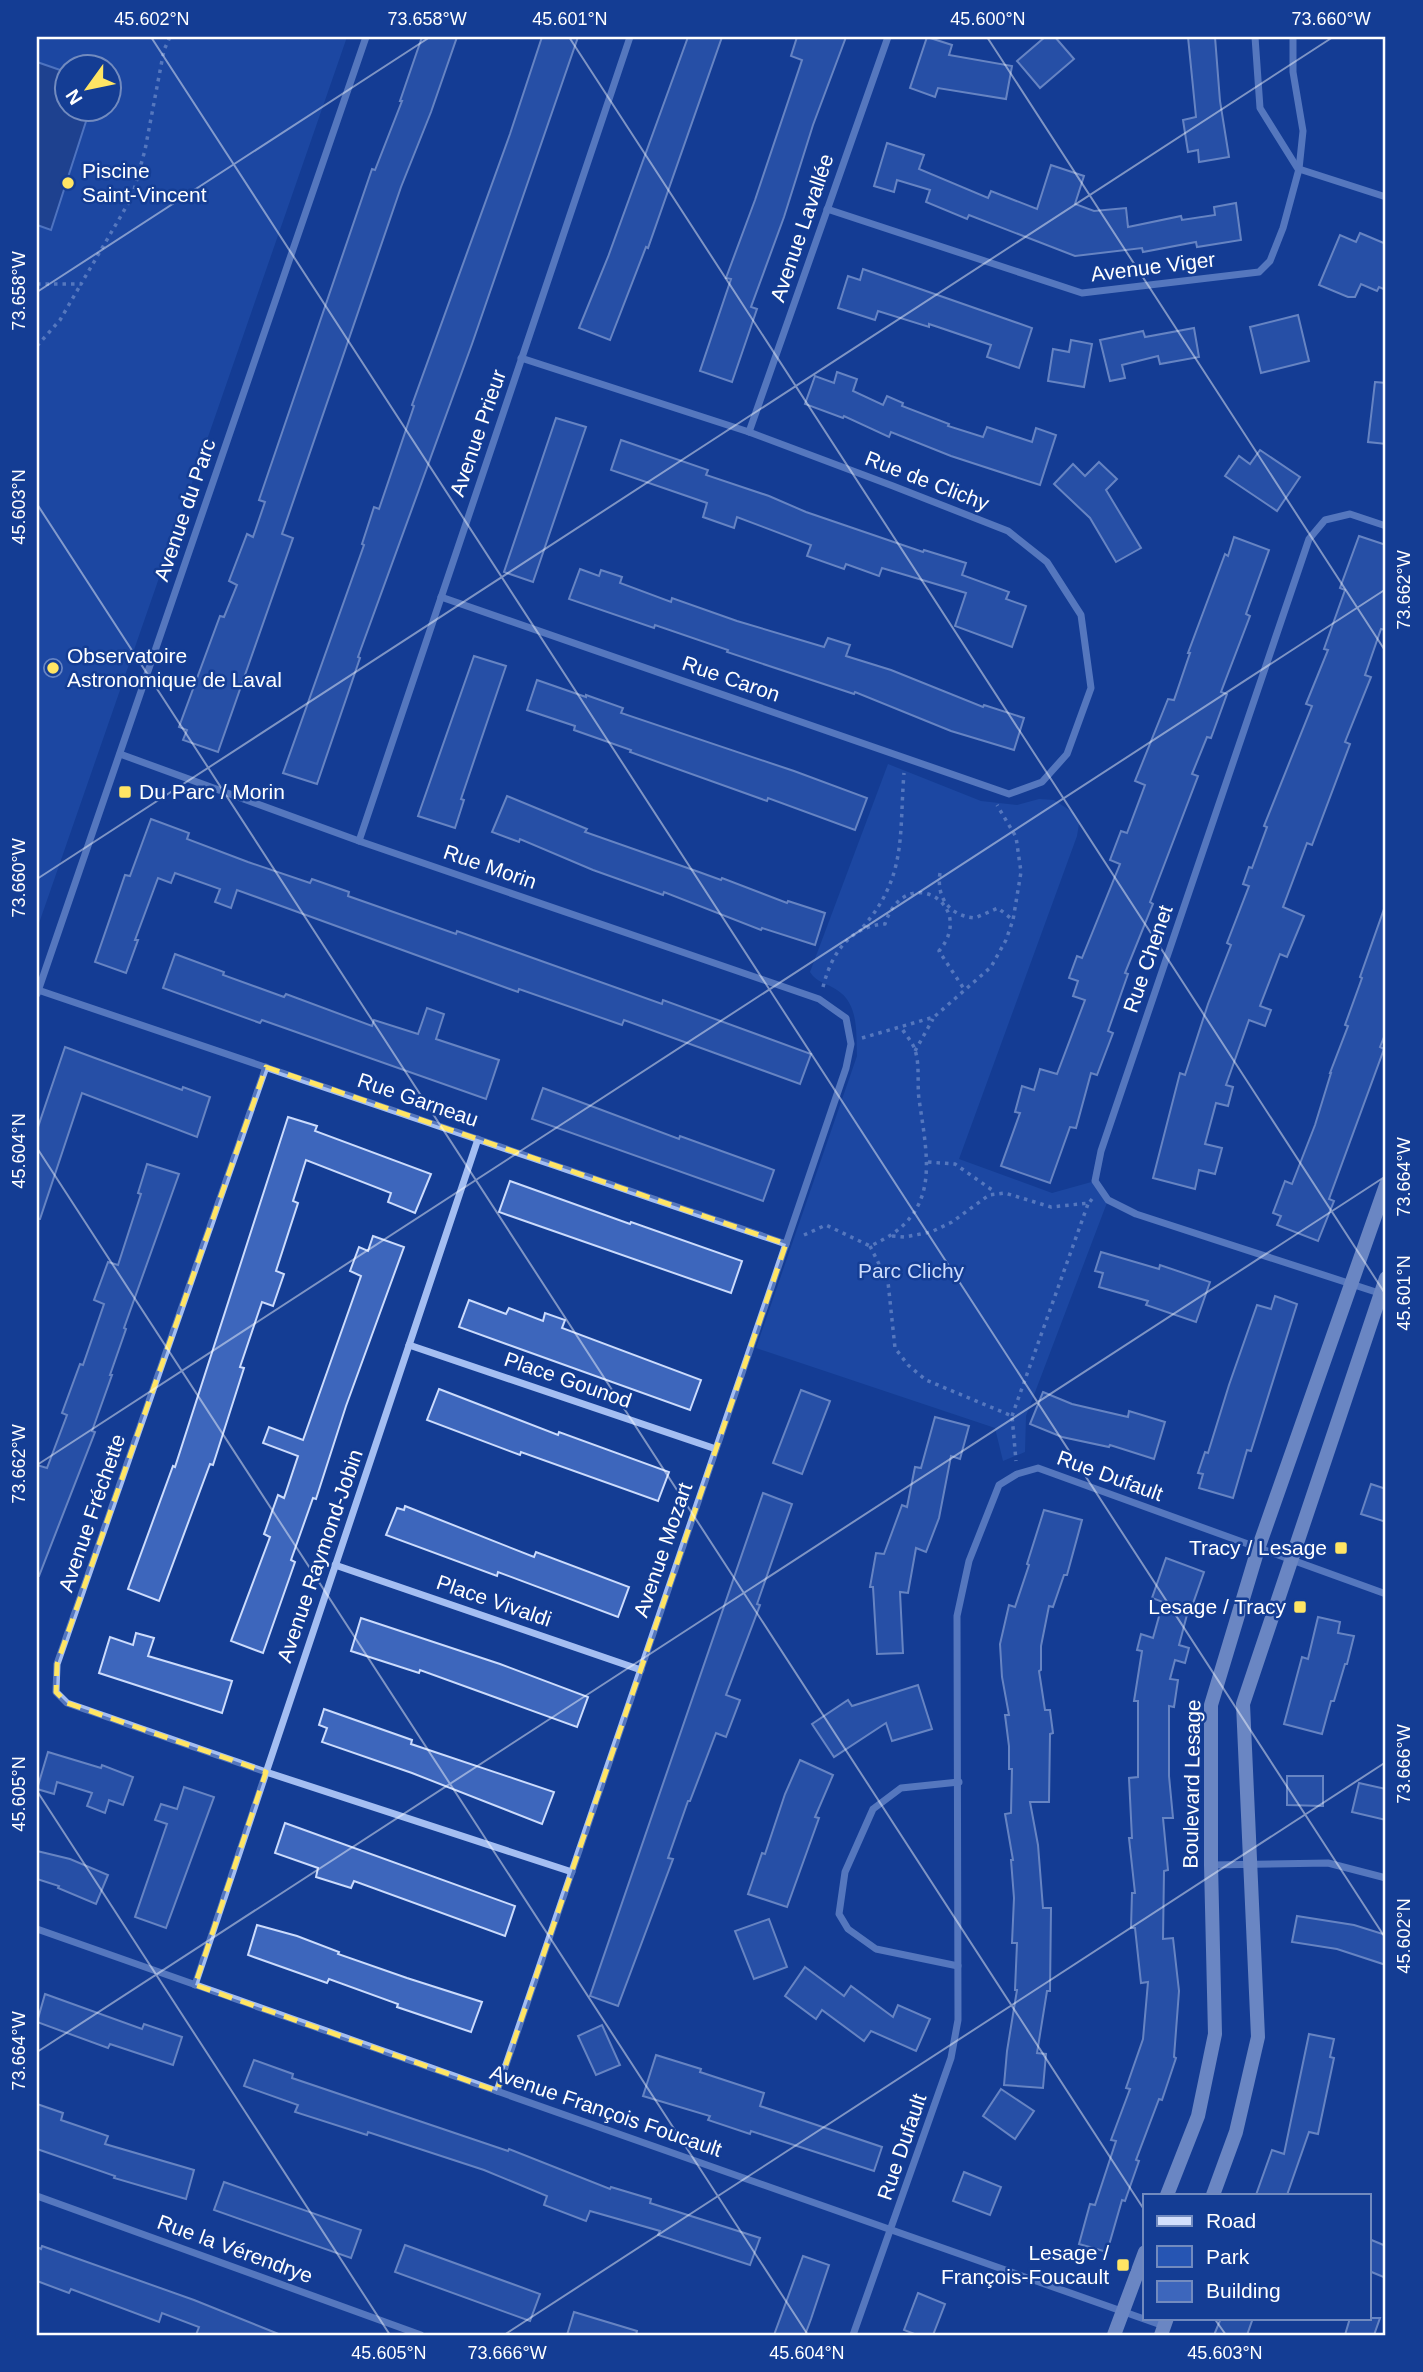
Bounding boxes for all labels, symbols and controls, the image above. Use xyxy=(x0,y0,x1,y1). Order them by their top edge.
text: 45.602°N xyxy=(114,9,190,29)
text: 73.658°W xyxy=(387,9,467,29)
text: 45.601°N xyxy=(532,9,608,29)
text: 45.600°N xyxy=(950,9,1026,29)
text: 73.660°W xyxy=(1291,9,1371,29)
north arrow xyxy=(52,52,122,122)
text: N xyxy=(62,86,87,108)
street label: Avenue Lavallée xyxy=(765,151,838,305)
place label: Piscine Saint-Vincent xyxy=(82,159,207,206)
marker: Piscine Saint-Vincent xyxy=(60,175,76,191)
street label: Avenue Viger xyxy=(1089,247,1217,286)
text: 73.658°W xyxy=(9,251,29,331)
street label: Avenue Prieur xyxy=(445,366,510,499)
street label: Avenue du Parc xyxy=(149,436,220,584)
street label: Rue de Clichy xyxy=(862,446,993,515)
text: 45.603°N xyxy=(9,469,29,545)
text: 73.662°W xyxy=(1394,550,1414,630)
place label: Observatoire Astronomique de Laval xyxy=(67,644,282,691)
street label: Rue Caron xyxy=(679,651,783,706)
marker: Observatoire Astronomique de Laval xyxy=(45,660,61,676)
place label: Du Parc / Morin xyxy=(139,780,285,803)
marker: Du Parc / Morin xyxy=(117,784,133,800)
text: 73.660°W xyxy=(9,838,29,918)
street label: Rue Morin xyxy=(441,840,540,893)
street label: Rue Chenet xyxy=(1118,902,1177,1016)
street label: Rue Garneau xyxy=(355,1068,482,1131)
text: 45.604°N xyxy=(9,1113,29,1189)
text: 73.664°W xyxy=(1394,1137,1414,1217)
text: 45.601°N xyxy=(1394,1255,1414,1331)
park label: Parc Clichy xyxy=(858,1259,965,1282)
street label: Place Gounod xyxy=(501,1347,635,1412)
text: 73.662°W xyxy=(9,1424,29,1504)
street label: Avenue Fréchette xyxy=(54,1431,129,1595)
street label: Avenue Raymond-Jobin xyxy=(272,1446,367,1665)
street label: Rue Dufault xyxy=(1054,1446,1166,1505)
street label: Avenue Mozart xyxy=(629,1479,696,1620)
place label: Tracy / Lesage xyxy=(1189,1536,1327,1559)
marker: Tracy / Lesage xyxy=(1333,1540,1349,1556)
street label: Place Vivaldi xyxy=(434,1570,555,1631)
place label: Lesage / Tracy xyxy=(1148,1595,1286,1618)
marker: Lesage / Tracy xyxy=(1292,1599,1308,1615)
street label: Boulevard Lesage xyxy=(1179,1699,1204,1869)
text: 73.666°W xyxy=(1394,1724,1414,1804)
text: 45.605°N xyxy=(9,1756,29,1832)
text: 45.602°N xyxy=(1394,1898,1414,1974)
text: 73.664°W xyxy=(9,2011,29,2091)
street label: Avenue François Foucault xyxy=(487,2060,725,2161)
street label: Rue Dufault xyxy=(873,2091,931,2203)
legend xyxy=(1143,2194,1370,2320)
text: Road xyxy=(1206,2209,1256,2232)
street label: Rue la Vérendrye xyxy=(154,2210,316,2287)
place label: Lesage / François-Foucault xyxy=(941,2241,1109,2288)
text: Park xyxy=(1206,2245,1250,2268)
marker: Lesage / François-Foucault xyxy=(1115,2257,1131,2273)
text: Building xyxy=(1206,2279,1281,2302)
text: 45.605°N xyxy=(351,2343,427,2363)
text: 73.666°W xyxy=(467,2343,547,2363)
text: 45.604°N xyxy=(769,2343,845,2363)
text: 45.603°N xyxy=(1187,2343,1263,2363)

